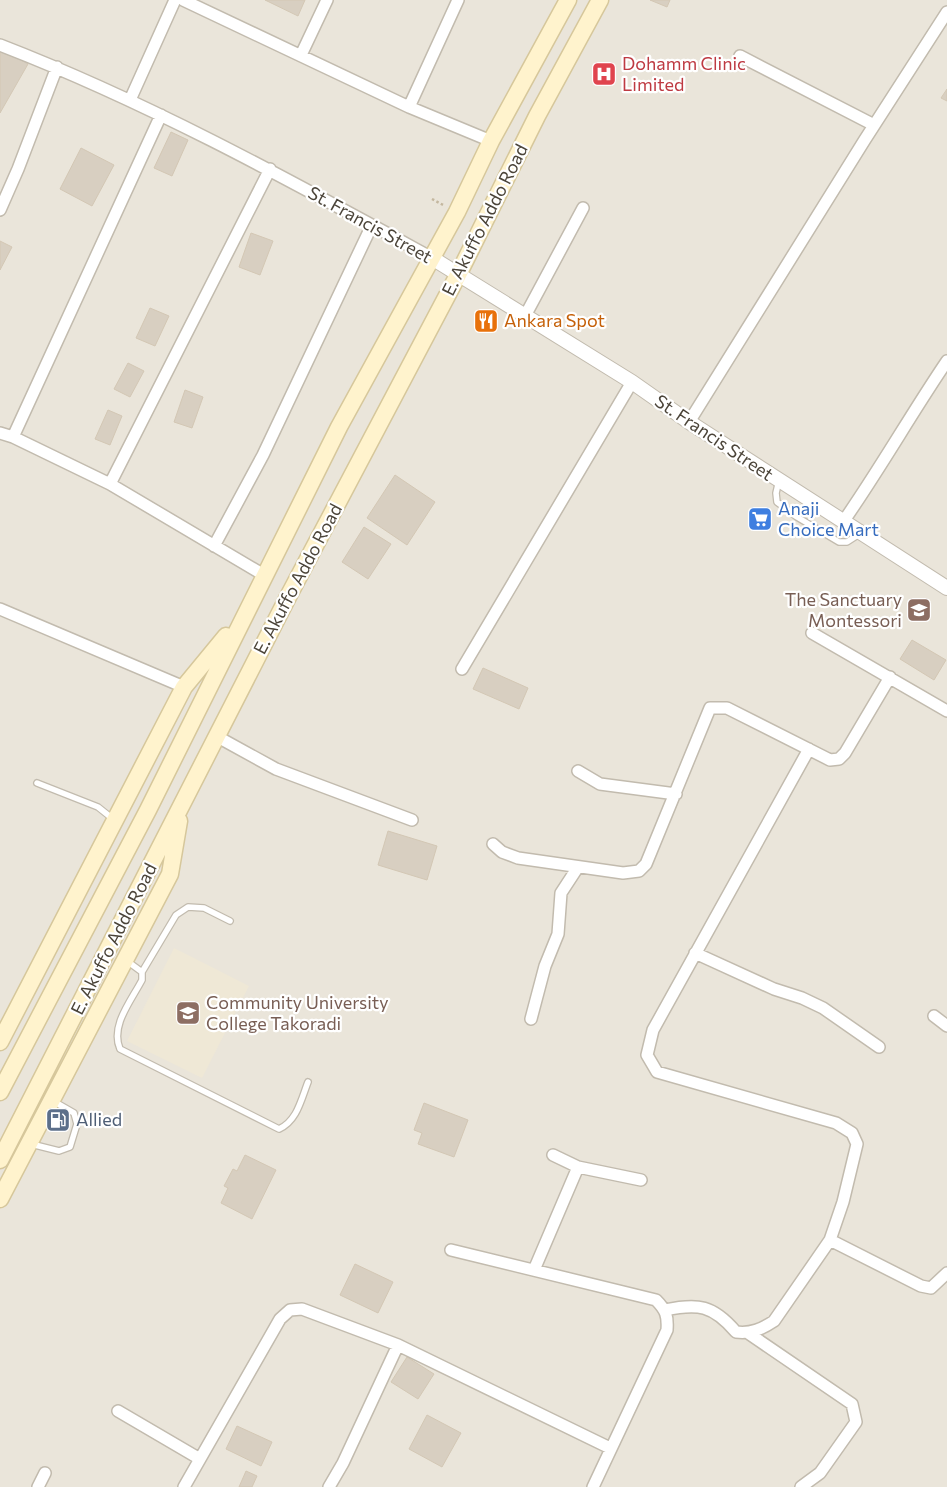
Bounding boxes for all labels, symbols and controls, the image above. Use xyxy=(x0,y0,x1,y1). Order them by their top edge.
place label: Dohamm Clinic Limited xyxy=(622,52,746,95)
hospital icon: Dohamm Clinic Limited xyxy=(591,61,617,87)
street label: E. Akuffo Addo Road xyxy=(436,140,532,299)
street label: St. Francis Street xyxy=(305,181,436,267)
restaurant icon: Ankara Spot xyxy=(473,308,499,334)
place label: Ankara Spot xyxy=(504,309,605,331)
street label: St. Francis Street xyxy=(651,389,778,485)
place label: Anaji Choice Mart xyxy=(778,497,879,540)
street label: E. Akuffo Addo Road xyxy=(248,500,346,658)
supermarket icon: Anaji Choice Mart xyxy=(747,506,773,532)
place label: The Sanctuary Montessori xyxy=(785,588,902,631)
school or university icon: The Sanctuary Montessori xyxy=(906,597,932,623)
street label: E. Akuffo Addo Road xyxy=(65,859,161,1018)
place label: Community University College Takoradi xyxy=(206,991,389,1034)
school or university icon: Community University College Takoradi xyxy=(175,1000,201,1026)
fuel station icon: Allied xyxy=(45,1107,71,1133)
place label: Allied xyxy=(76,1108,122,1130)

